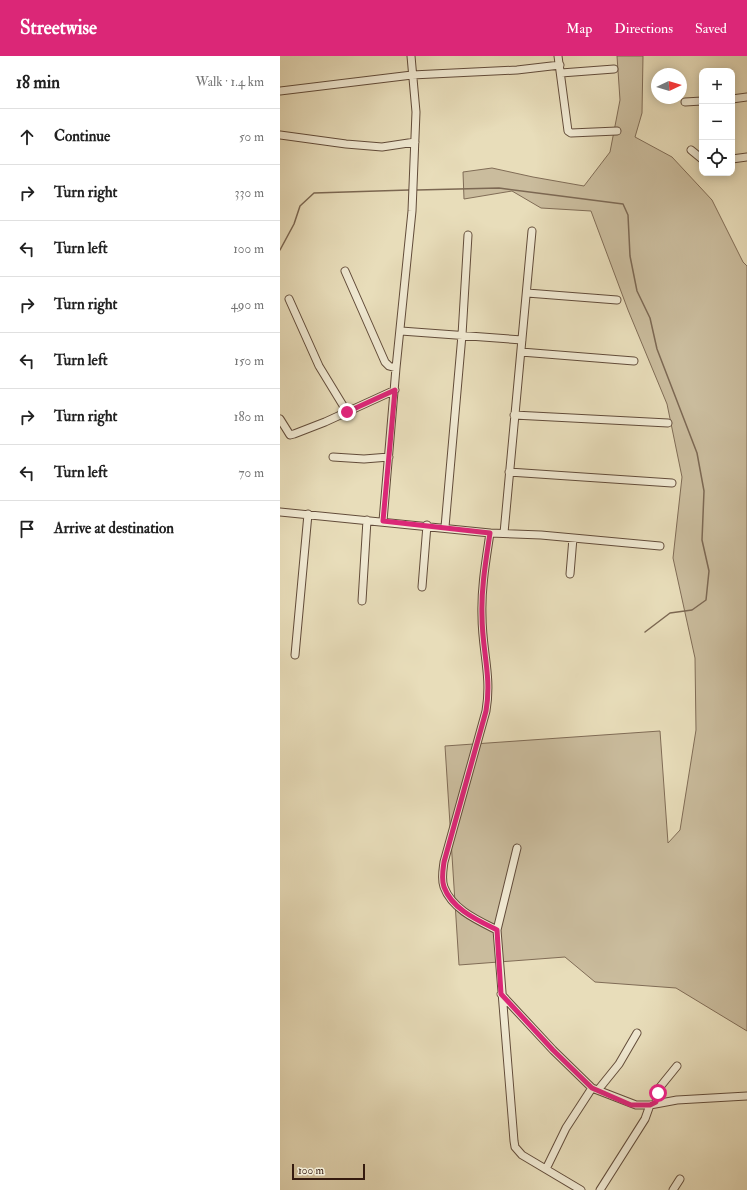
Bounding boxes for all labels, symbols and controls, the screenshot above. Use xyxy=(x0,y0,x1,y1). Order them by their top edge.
text: Streetwise xyxy=(20,16,97,40)
text: Map xyxy=(566,20,592,37)
text: Directions xyxy=(614,20,673,37)
text: Saved xyxy=(695,20,727,37)
north arrow xyxy=(651,68,687,104)
map controls xyxy=(699,68,735,176)
button: + xyxy=(699,68,735,104)
text: 18 min xyxy=(16,72,60,93)
text: Walk · 1.4 km xyxy=(196,74,264,90)
button: − xyxy=(699,104,735,140)
icon: ahead xyxy=(16,126,38,148)
text: Continue xyxy=(54,127,110,146)
text: 50 m xyxy=(239,129,264,145)
button: locate xyxy=(699,140,735,176)
icon: right xyxy=(16,182,38,204)
text: Turn right xyxy=(54,183,117,202)
text: 330 m xyxy=(235,185,264,201)
icon: left xyxy=(16,238,38,260)
text: Turn left xyxy=(54,239,108,258)
text: 100 m xyxy=(233,241,264,257)
icon: right xyxy=(16,294,38,316)
text: Turn right xyxy=(54,295,117,314)
text: 490 m xyxy=(231,297,264,313)
icon: left xyxy=(16,350,38,372)
text: Turn left xyxy=(54,351,108,370)
text: 150 m xyxy=(234,353,264,369)
route end xyxy=(338,403,356,421)
icon: right xyxy=(16,406,38,428)
text: Turn right xyxy=(54,407,117,426)
text: 180 m xyxy=(234,409,264,425)
icon: left xyxy=(16,462,38,484)
text: Turn left xyxy=(54,463,108,482)
text: 70 m xyxy=(239,465,264,481)
icon: arrive xyxy=(16,518,38,540)
text: Arrive at destination xyxy=(54,519,174,538)
route start xyxy=(649,1084,667,1102)
scale bar xyxy=(292,1162,365,1181)
text: 100 m xyxy=(298,1164,324,1177)

